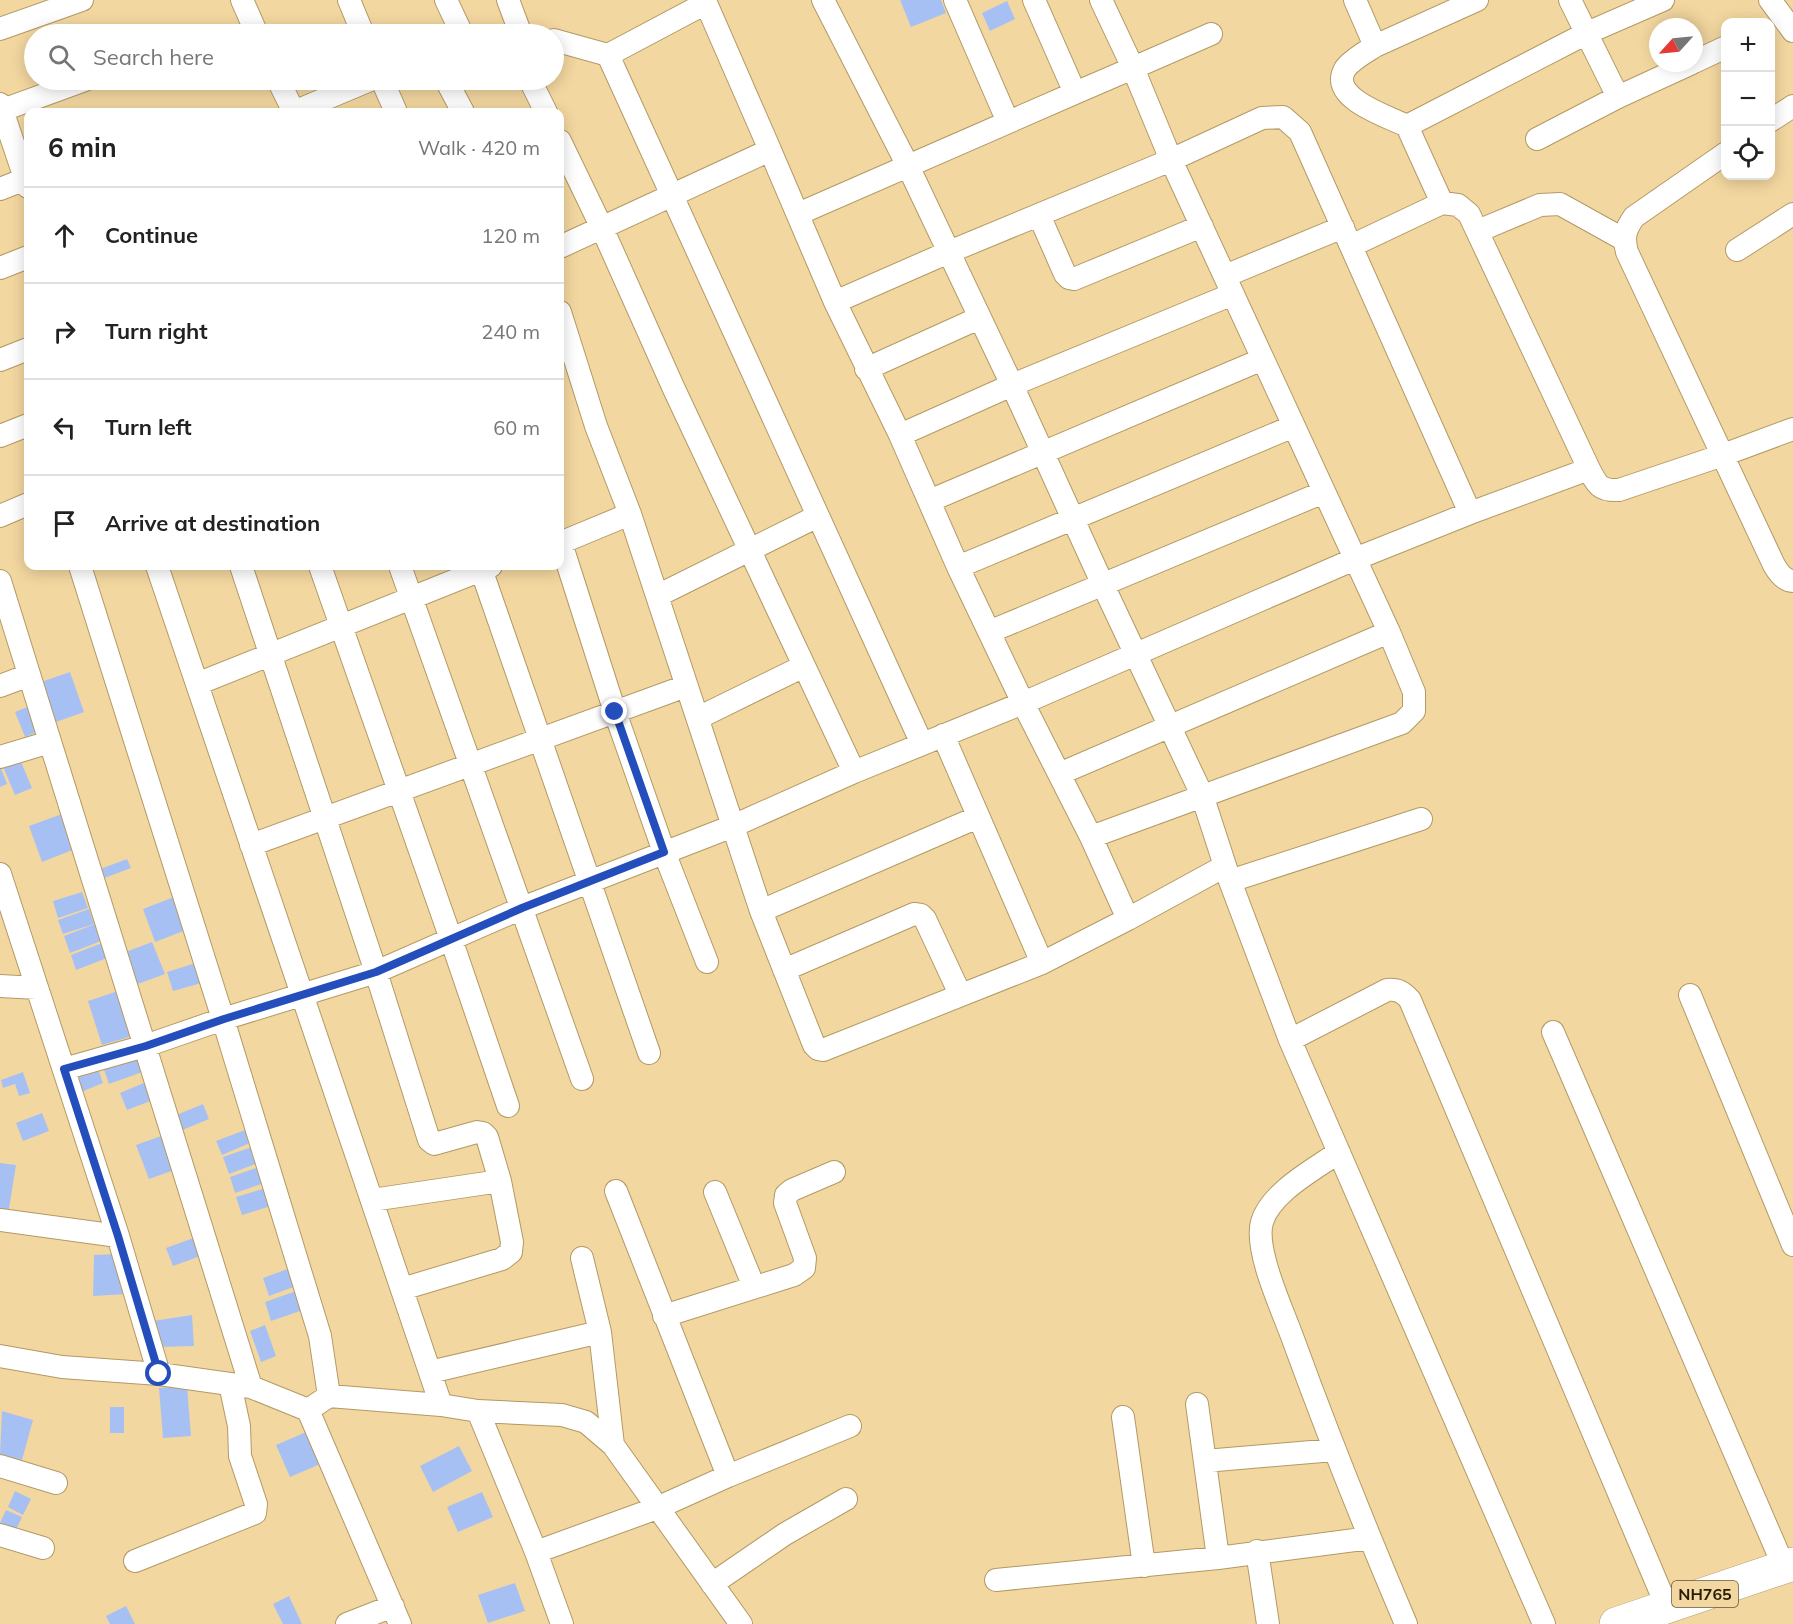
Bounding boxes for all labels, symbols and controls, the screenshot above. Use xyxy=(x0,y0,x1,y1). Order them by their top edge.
north arrow xyxy=(1649,18,1703,72)
map controls xyxy=(1721,18,1775,180)
button: + xyxy=(1721,18,1775,72)
search box xyxy=(24,24,564,90)
icon: search xyxy=(45,41,78,74)
text: Search here xyxy=(93,43,214,71)
button: − xyxy=(1721,72,1775,126)
button: locate xyxy=(1721,126,1775,180)
text: 6 min xyxy=(48,131,117,164)
text: Walk · 420 m xyxy=(418,135,540,160)
icon: ahead xyxy=(48,219,81,252)
text: Continue xyxy=(105,221,198,249)
text: 120 m xyxy=(481,223,540,248)
icon: right xyxy=(48,315,81,348)
text: Turn right xyxy=(105,317,208,345)
text: 240 m xyxy=(481,319,540,344)
icon: left xyxy=(48,411,81,444)
text: Turn left xyxy=(105,413,192,441)
text: 60 m xyxy=(493,415,540,440)
icon: arrive xyxy=(48,507,81,540)
text: Arrive at destination xyxy=(105,509,320,537)
route end xyxy=(601,698,627,724)
route start xyxy=(145,1360,171,1386)
road number: NH765 xyxy=(1672,1581,1738,1607)

